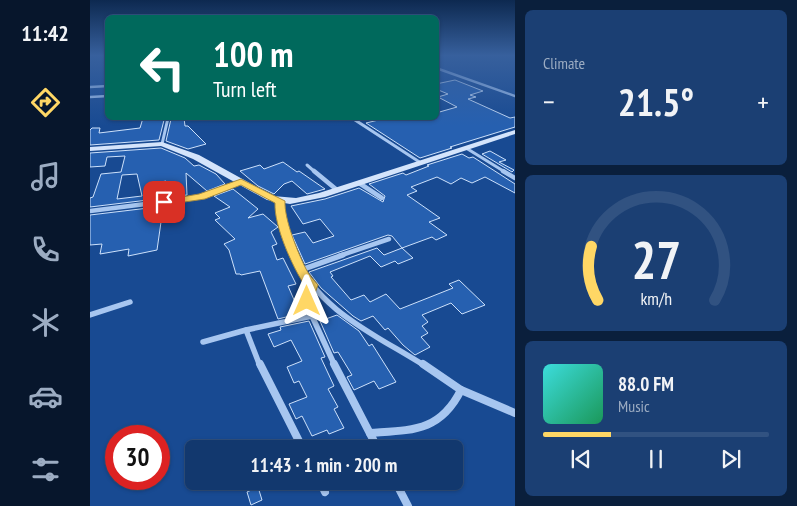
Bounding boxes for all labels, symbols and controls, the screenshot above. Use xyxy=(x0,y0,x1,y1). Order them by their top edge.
text: 11:42 xyxy=(21,19,69,47)
text: 100 m xyxy=(213,31,294,77)
icon: left xyxy=(130,35,195,100)
text: Climate xyxy=(543,53,585,73)
text: Turn left xyxy=(213,75,277,103)
text: 21.5° xyxy=(618,77,694,126)
text: − xyxy=(543,83,555,120)
text: + xyxy=(757,83,769,120)
icon: directions xyxy=(28,85,63,120)
icon: music xyxy=(28,159,63,194)
pin xyxy=(143,181,185,223)
icon: arrive xyxy=(150,188,178,216)
text: 27 xyxy=(631,226,681,293)
icon: phone xyxy=(28,232,63,267)
position arrow xyxy=(280,274,332,326)
text: km/h xyxy=(640,287,672,310)
icon: climate xyxy=(28,305,63,340)
text: 88.0 FM xyxy=(618,372,674,396)
icon: car xyxy=(28,379,63,414)
text: Music xyxy=(618,396,650,416)
speed limit sign: 30 xyxy=(105,425,170,490)
icon: previous xyxy=(567,445,595,473)
icon: pause xyxy=(642,445,670,473)
icon: next xyxy=(717,445,745,473)
icon: filters xyxy=(28,452,63,487)
text: 11:43 · 1 min · 200 m xyxy=(251,453,397,477)

